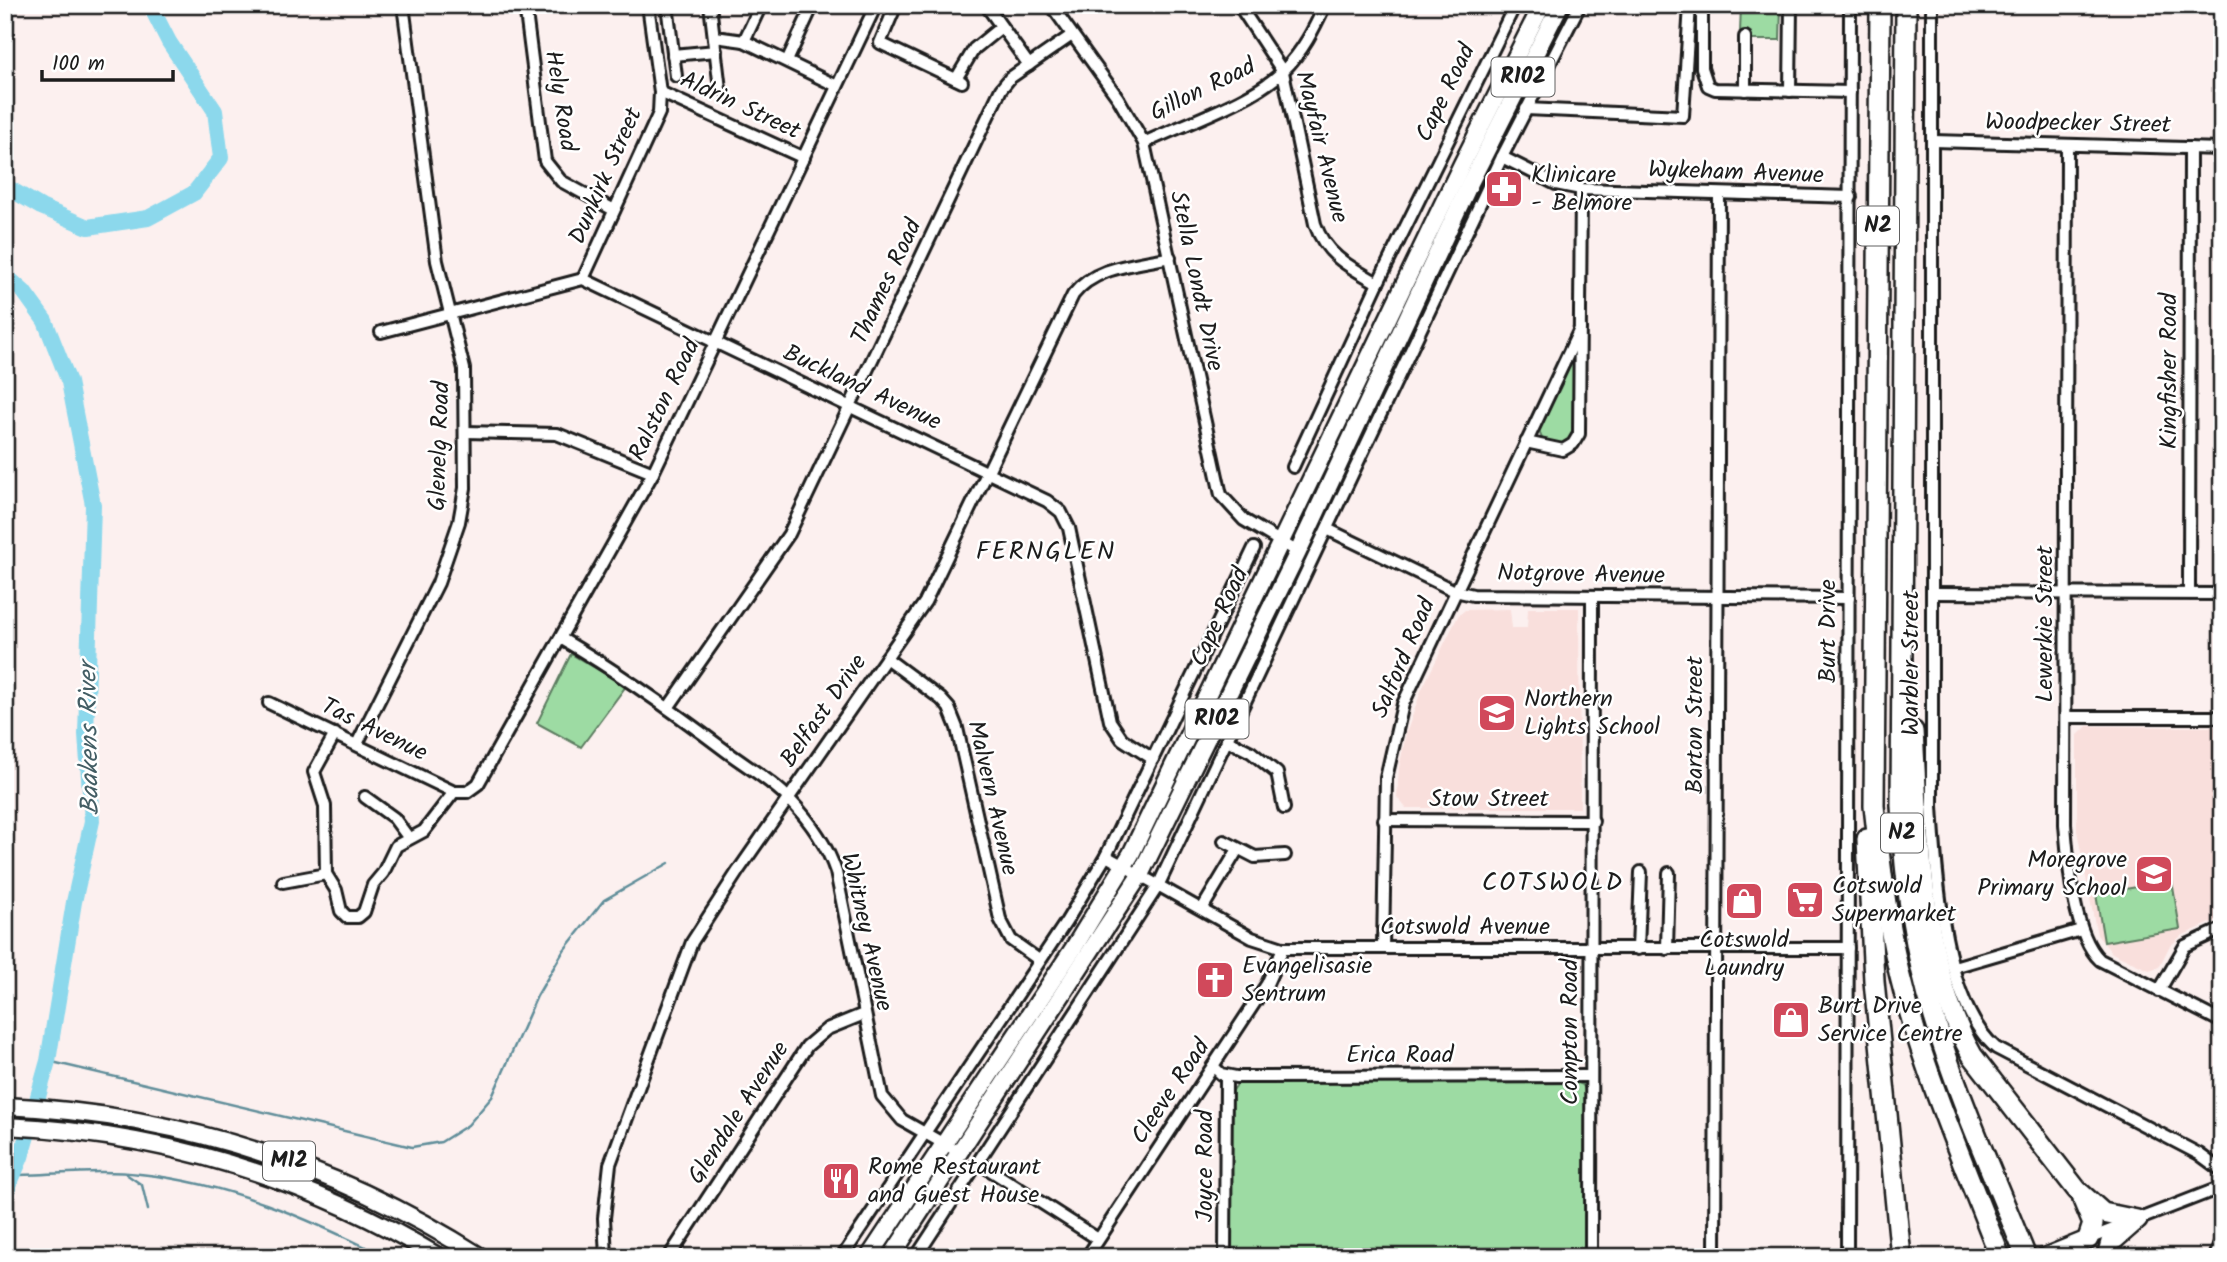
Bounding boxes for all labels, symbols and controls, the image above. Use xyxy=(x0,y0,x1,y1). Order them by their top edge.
street label: Cape Road xyxy=(1405,36,1487,149)
scale bar xyxy=(42,38,173,82)
street label: Gillon Road xyxy=(1143,47,1263,132)
text: 100 m xyxy=(52,48,105,81)
street label: Hely Road xyxy=(533,48,587,155)
road number: R102 xyxy=(1492,58,1554,96)
street label: Aldrin Street xyxy=(673,61,808,151)
street label: Mayfair Avenue xyxy=(1283,67,1359,227)
street label: Dunkirk Street xyxy=(558,101,654,251)
street label: Woodpecker Street xyxy=(1985,103,2172,145)
street label: Wykeham Avenue xyxy=(1648,150,1825,196)
place label: Klinicare - Belmore xyxy=(1531,156,1633,223)
pharmacy icon: Klinicare - Belmore xyxy=(1483,168,1525,210)
street label: Stella Londt Drive xyxy=(1158,187,1234,375)
road number: N2 xyxy=(1857,206,1899,246)
street label: Thames Road xyxy=(841,212,934,351)
street label: Kingfisher Road xyxy=(2150,292,2189,449)
street label: Ralston Road xyxy=(619,331,712,468)
street label: Buckland Avenue xyxy=(776,334,948,442)
street label: Glenelg Road xyxy=(418,379,462,512)
district label: FERNGLEN xyxy=(976,531,1116,573)
street label: Lewerkie Street xyxy=(2026,545,2065,703)
street label: Notgrove Avenue xyxy=(1497,554,1665,596)
street label: Cape Road xyxy=(1180,560,1260,673)
street label: Burt Drive xyxy=(1809,579,1848,683)
street label: Warbler Street xyxy=(1892,589,1931,736)
street label: Salford Road xyxy=(1361,591,1447,724)
street label: Belfast Drive xyxy=(770,646,878,776)
street label: Barton Street xyxy=(1676,655,1715,794)
water label: Baakens River xyxy=(68,657,112,816)
place label: Northern Lights School xyxy=(1524,680,1660,747)
street label: Tas Avenue xyxy=(314,687,434,773)
school or university icon: Northern Lights School xyxy=(1476,692,1518,734)
road number: R102 xyxy=(1186,699,1248,738)
street label: Malvern Avenue xyxy=(955,717,1029,880)
street label: Stow Street xyxy=(1429,780,1549,819)
road number: N2 xyxy=(1881,814,1923,852)
place label: Moregrove Primary School xyxy=(1977,841,2127,908)
street label: Whitney Avenue xyxy=(829,849,903,1015)
school or university icon: Moregrove Primary School xyxy=(2133,853,2175,895)
district label: COTSWOLD xyxy=(1482,862,1624,904)
place label: Cotswold Supermarket xyxy=(1832,867,1957,934)
supermarket icon: Cotswold Supermarket xyxy=(1784,879,1826,921)
shop icon: Cotswold Laundry xyxy=(1723,880,1765,922)
street label: Cotswold Avenue xyxy=(1380,908,1550,947)
place label: Cotswold Laundry xyxy=(1699,921,1790,988)
place label: Evangelisasie Sentrum xyxy=(1242,947,1372,1014)
street label: Compton Road xyxy=(1551,958,1590,1105)
church icon: Evangelisasie Sentrum xyxy=(1194,959,1236,1001)
place label: Burt Drive Service Centre xyxy=(1818,987,1963,1054)
shop icon: Burt Drive Service Centre xyxy=(1770,999,1812,1041)
street label: Cleeve Road xyxy=(1121,1030,1221,1153)
street label: Glendale Avenue xyxy=(678,1033,800,1193)
street label: Erica Road xyxy=(1346,1036,1455,1075)
street label: Joyce Road xyxy=(1186,1109,1225,1222)
road number: M12 xyxy=(263,1142,315,1180)
place label: Rome Restaurant and Guest House xyxy=(868,1148,1042,1215)
restaurant icon: Rome Restaurant and Guest House xyxy=(820,1160,862,1202)

